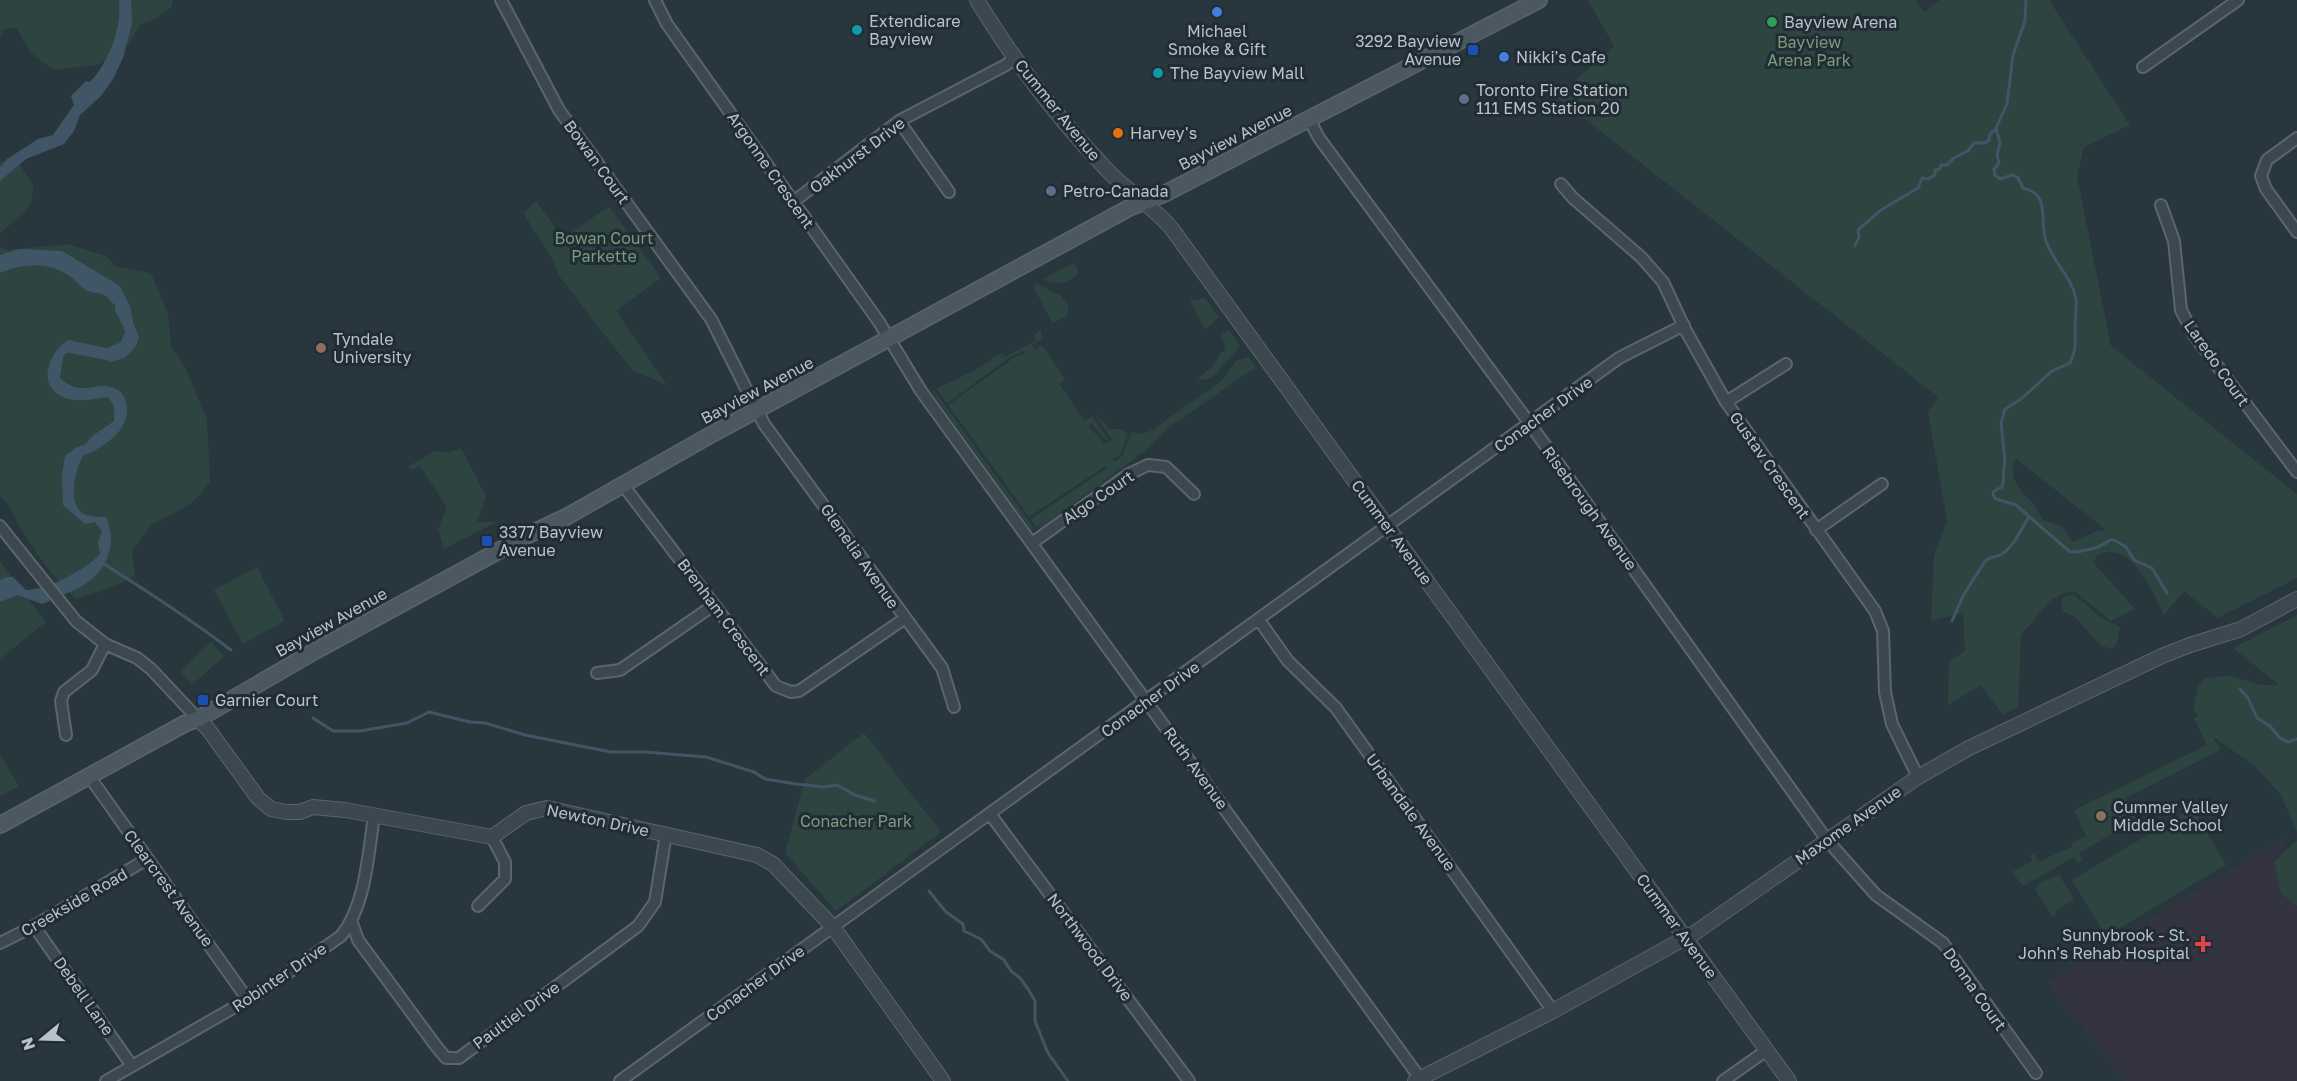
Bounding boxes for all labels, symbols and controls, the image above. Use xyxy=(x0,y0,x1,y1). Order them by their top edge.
marker: Michael Smoke & Gift xyxy=(1210,5,1224,19)
place label: Extendicare Bayview xyxy=(869,11,961,49)
place label: Bayview Arena xyxy=(1784,12,1897,32)
marker: Bayview Arena xyxy=(1765,15,1779,29)
place label: Michael Smoke & Gift xyxy=(1168,21,1266,59)
marker: Extendicare Bayview xyxy=(850,23,864,37)
place label: 3292 Bayview Avenue xyxy=(1355,31,1461,69)
park label: Bayview Arena Park xyxy=(1767,32,1851,70)
marker: 3292 Bayview Avenue xyxy=(1466,43,1480,57)
place label: Nikki's Cafe xyxy=(1516,47,1606,67)
marker: Nikki's Cafe xyxy=(1497,50,1511,64)
street label: Cummer Avenue xyxy=(1011,55,1105,165)
place label: The Bayview Mall xyxy=(1170,63,1304,83)
marker: The Bayview Mall xyxy=(1151,66,1165,80)
place label: Toronto Fire Station 111 EMS Station 20 xyxy=(1476,80,1628,118)
marker: Toronto Fire Station 111 EMS Station 20 xyxy=(1457,92,1471,106)
street label: Bayview Avenue xyxy=(1175,100,1295,174)
street label: Argonne Crescent xyxy=(723,108,819,232)
street label: Oakhurst Drive xyxy=(805,113,909,197)
street label: Bowan Court xyxy=(560,116,634,208)
place label: Harvey's xyxy=(1130,123,1197,143)
marker: Harvey's xyxy=(1111,126,1125,140)
place label: Petro-Canada xyxy=(1063,181,1168,201)
marker: Petro-Canada xyxy=(1044,184,1058,198)
park label: Bowan Court Parkette xyxy=(555,228,653,266)
street label: Laredo Court xyxy=(2180,316,2254,410)
place label: Tyndale University xyxy=(333,329,411,367)
marker: Tyndale University xyxy=(314,341,328,355)
street label: Bayview Avenue xyxy=(697,352,817,428)
street label: Conacher Drive xyxy=(1490,371,1596,457)
street label: Gustav Crescent xyxy=(1726,408,1814,522)
street label: Risebrough Avenue xyxy=(1538,442,1642,574)
street label: Algo Court xyxy=(1058,466,1138,528)
street label: Cummer Avenue xyxy=(1347,476,1437,588)
street label: Glenelia Avenue xyxy=(816,500,904,612)
place label: 3377 Bayview Avenue xyxy=(499,522,603,560)
marker: 3377 Bayview Avenue xyxy=(480,534,494,548)
street label: Brenham Crescent xyxy=(673,554,775,680)
street label: Bayview Avenue xyxy=(272,583,390,661)
street label: Conacher Drive xyxy=(1097,656,1203,742)
place label: Garnier Court xyxy=(215,690,318,710)
marker: Garnier Court xyxy=(196,693,210,707)
street label: Ruth Avenue xyxy=(1159,723,1233,813)
street label: Urbandale Avenue xyxy=(1362,749,1460,875)
street label: Maxome Avenue xyxy=(1791,781,1905,869)
place label: Cummer Valley Middle School xyxy=(2113,797,2228,835)
street label: Newton Drive xyxy=(545,799,651,841)
marker: Cummer Valley Middle School xyxy=(2094,809,2108,823)
park label: Conacher Park xyxy=(800,811,912,831)
street label: Clearcrest Avenue xyxy=(120,826,218,950)
street label: Creekside Road xyxy=(17,863,131,941)
street label: Cummer Avenue xyxy=(1632,870,1722,982)
street label: Northwood Drive xyxy=(1043,889,1137,1005)
place label: Sunnybrook - St. John's Rehab Hospital xyxy=(2018,925,2190,963)
marker: Sunnybrook - St. John's Rehab Hospital xyxy=(2194,935,2212,953)
street label: Robinter Drive xyxy=(228,938,330,1016)
street label: Conacher Drive xyxy=(702,940,808,1026)
street label: Donna Court xyxy=(1939,944,2011,1034)
street label: Debell Lane xyxy=(50,953,118,1039)
street label: Paultiel Drive xyxy=(469,977,563,1053)
north arrow xyxy=(12,1009,72,1069)
text: N xyxy=(16,1035,39,1053)

